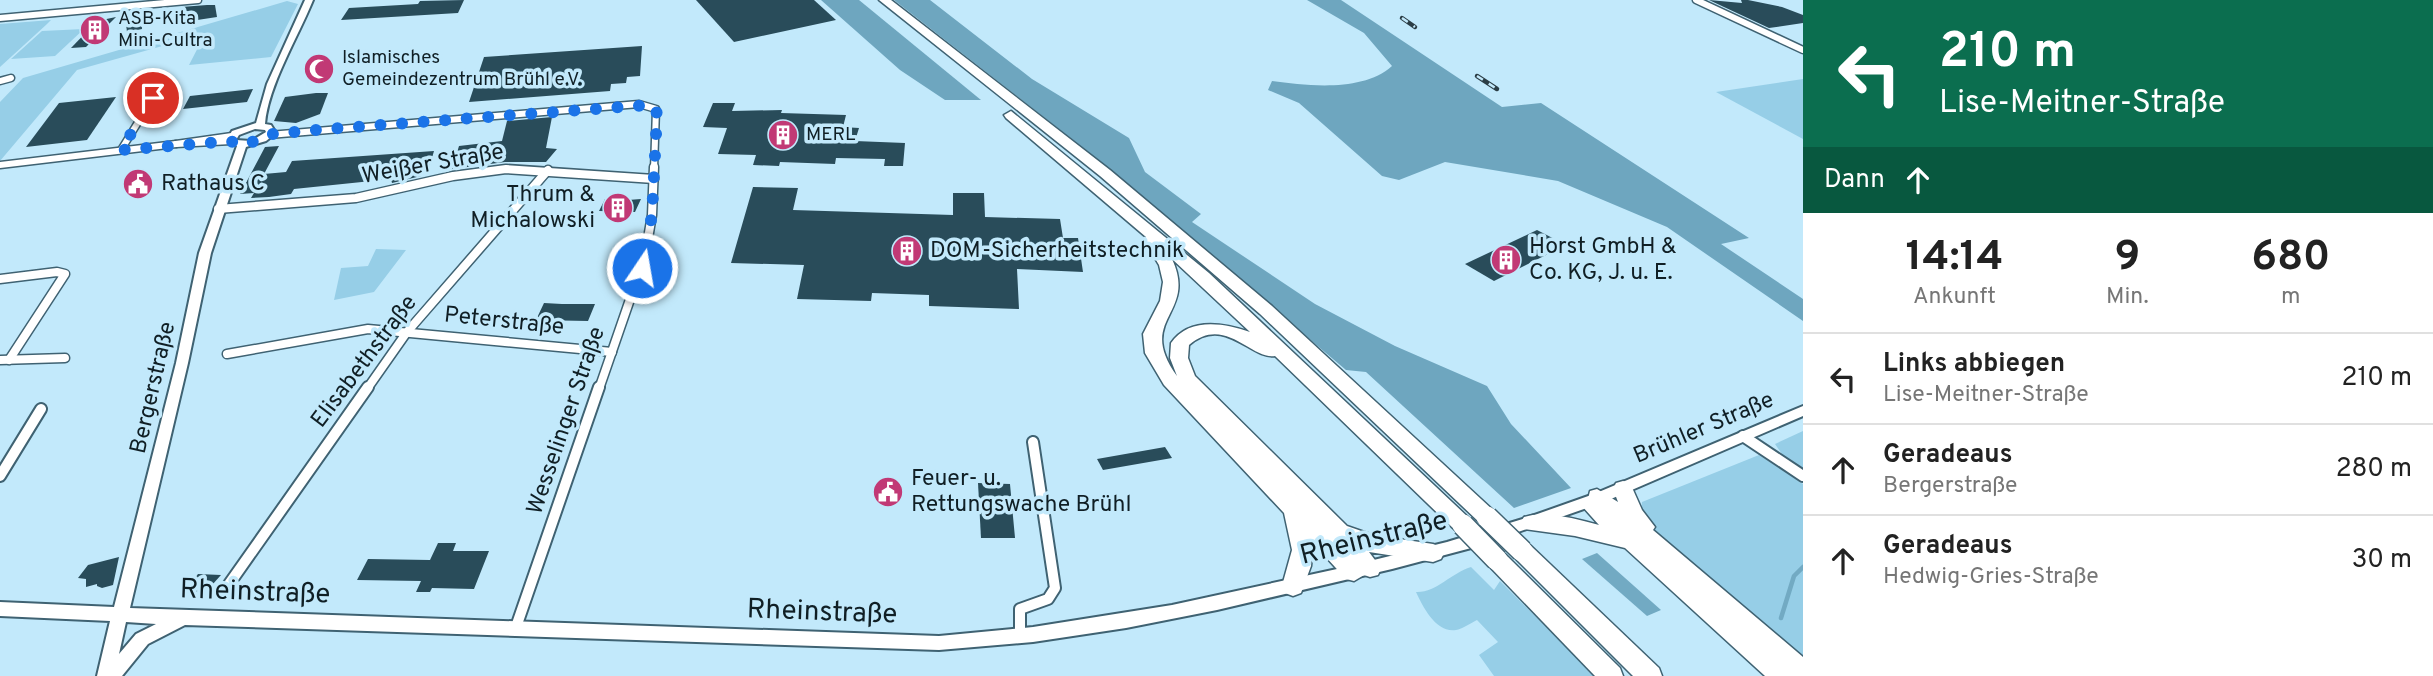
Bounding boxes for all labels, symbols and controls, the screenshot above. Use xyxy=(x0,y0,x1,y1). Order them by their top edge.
place label: ASB-Kita Mini-Cultra xyxy=(118,7,213,53)
building icon: ASB-Kita Mini-Cultra xyxy=(78,13,112,47)
text: 210 m xyxy=(1939,23,2076,85)
icon: left xyxy=(1824,28,1915,119)
place label: Islamisches Gemeindezentrum Brühl e.V. xyxy=(342,46,582,92)
mosque icon: Islamisches Gemeindezentrum Brühl e.V. xyxy=(302,52,336,86)
pin xyxy=(123,68,183,128)
icon: arrive xyxy=(134,79,172,117)
text: Lise-Meitner-Straße xyxy=(1939,84,2225,124)
building icon: MERL xyxy=(766,118,800,152)
place label: MERL xyxy=(806,123,856,147)
street label: Weißer Straße xyxy=(360,138,506,192)
icon: ahead xyxy=(1899,161,1937,199)
text: Dann xyxy=(1824,164,1885,197)
public building icon: Rathaus C xyxy=(121,167,155,201)
place label: Rathaus C xyxy=(161,170,265,199)
place label: Thrum & Michalowski xyxy=(470,181,595,236)
building icon: Thrum & Michalowski xyxy=(601,191,635,225)
position arrow xyxy=(605,231,679,305)
text: 14:14 xyxy=(1906,232,2003,285)
text: 9 xyxy=(2114,232,2140,285)
text: 680 xyxy=(2251,232,2330,285)
place label: Horst GmbH & Co. KG, J. u. E. xyxy=(1529,233,1677,288)
building icon: DOM-Sicherheitstechnik xyxy=(890,234,924,268)
place label: DOM-Sicherheitstechnik xyxy=(930,237,1184,266)
building icon: Horst GmbH & Co. KG, J. u. E. xyxy=(1489,243,1523,277)
text: Ankunft xyxy=(1913,283,1996,312)
text: Min. xyxy=(2106,283,2149,312)
text: m xyxy=(2281,283,2301,312)
street label: Elisabethstraße xyxy=(306,290,424,434)
street label: Peterstraße xyxy=(443,301,565,343)
street label: Bergerstraße xyxy=(125,319,183,457)
street label: Wesselinger Straße xyxy=(521,323,613,519)
text: Links abbiegen xyxy=(1883,348,2065,381)
icon: left xyxy=(1824,360,1862,398)
text: 210 m xyxy=(2342,362,2412,395)
text: Lise-Meitner-Straße xyxy=(1883,381,2089,410)
street label: Brühler Straße xyxy=(1629,386,1779,472)
text: Geradeaus xyxy=(1883,439,2012,472)
icon: ahead xyxy=(1824,451,1862,489)
text: 280 m xyxy=(2336,453,2412,486)
place label: Feuer- u. Rettungswache Brühl xyxy=(911,465,1131,520)
text: Bergerstraße xyxy=(1883,472,2017,501)
public building icon: Feuer- u. Rettungswache Brühl xyxy=(871,475,905,509)
street label: Rheinstraße xyxy=(1297,503,1451,575)
text: Geradeaus xyxy=(1883,530,2012,563)
icon: ahead xyxy=(1824,542,1862,580)
text: 30 m xyxy=(2352,544,2412,577)
text: Hedwig-Gries-Straße xyxy=(1883,563,2099,592)
street label: Rheinstraße xyxy=(179,572,331,614)
street label: Rheinstraße xyxy=(746,592,898,634)

